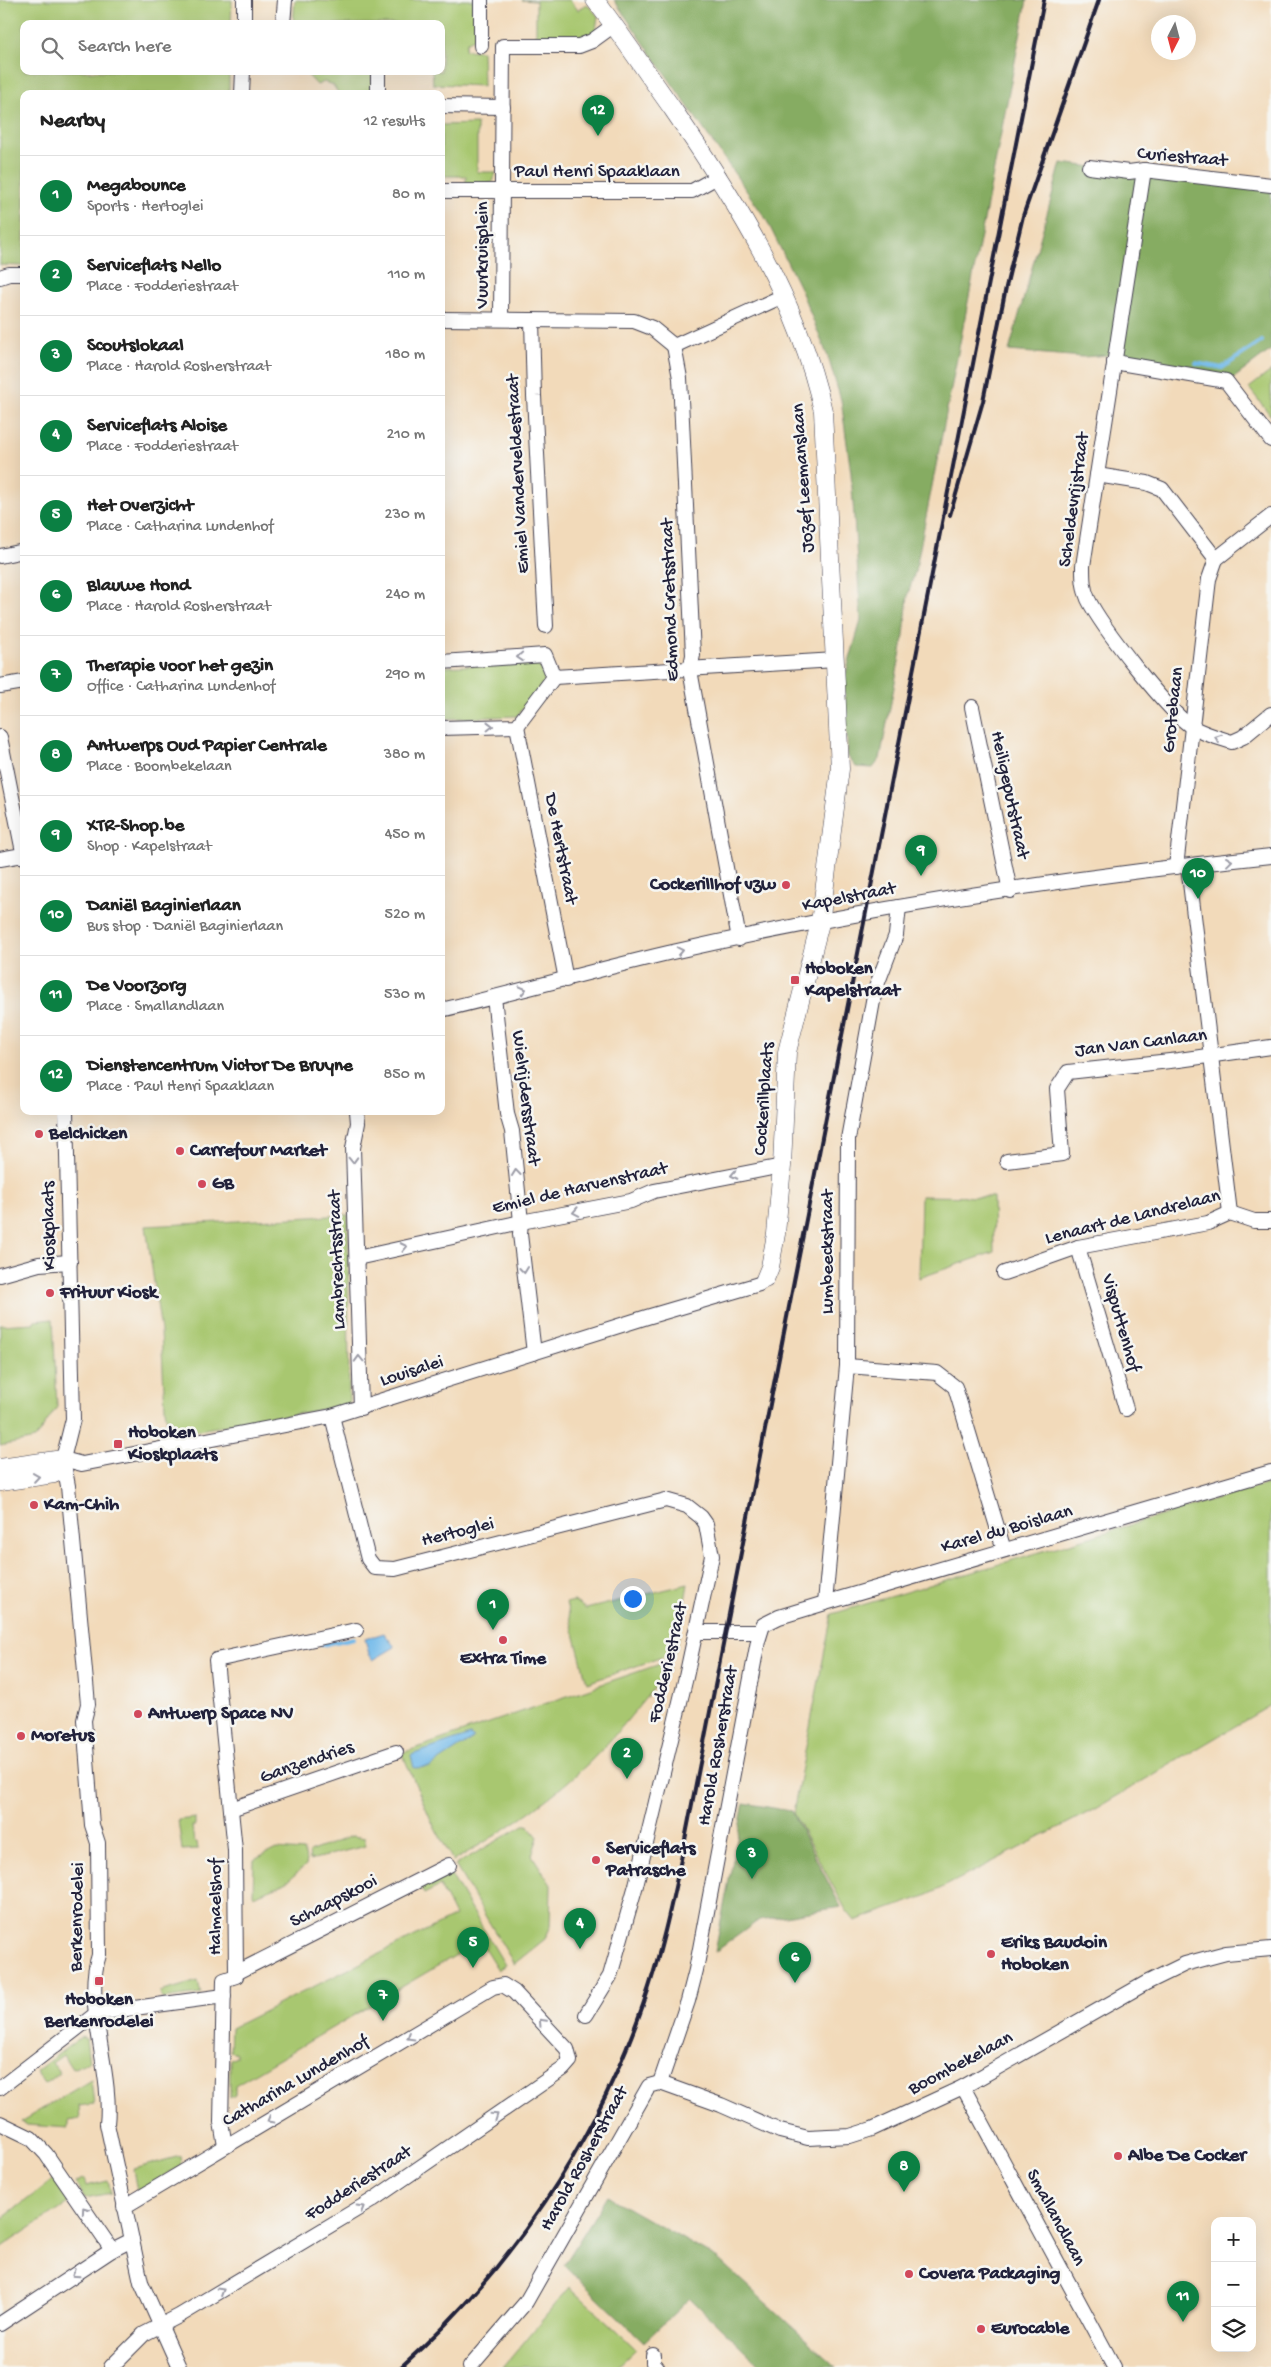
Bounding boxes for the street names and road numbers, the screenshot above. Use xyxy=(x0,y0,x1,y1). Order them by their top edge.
street label: Curiestraat xyxy=(1136,143,1230,174)
street label: Paul Henri Spaaklaan xyxy=(513,161,680,184)
street label: Vuurkruisplein xyxy=(472,202,495,309)
street label: Emiel Vanderveldestraat xyxy=(502,372,536,574)
street label: Jozef Leemanslaan xyxy=(787,403,821,553)
street label: Scheldevrijstraat xyxy=(1054,429,1096,569)
street label: Edmond Cretsstraat xyxy=(657,516,685,682)
street label: Grotebaan xyxy=(1158,666,1190,754)
street label: Heiligeputstraat xyxy=(984,729,1034,863)
street label: De Hertstraat xyxy=(538,790,582,908)
street label: Kapelstraat xyxy=(800,877,900,918)
street label: Jan Van Canlaan xyxy=(1074,1024,1208,1064)
street label: Wielrijdersstraat xyxy=(505,1029,545,1169)
street label: Cockerillplaats xyxy=(750,1041,781,1156)
street label: Emiel de Harvenstraat xyxy=(490,1157,672,1220)
street label: Kioskplaats xyxy=(38,1180,62,1271)
street label: Lenaart de Landrelaan xyxy=(1043,1185,1223,1251)
street label: Lambrechtsstraat xyxy=(324,1188,352,1330)
street label: Lumbeeckstraat xyxy=(817,1188,840,1314)
street label: Visputtenhof xyxy=(1095,1271,1145,1376)
street label: Louisalei xyxy=(377,1351,447,1393)
street label: Karel du Boislaan xyxy=(939,1500,1075,1560)
street label: Hertoglei xyxy=(419,1513,497,1553)
street label: Fodderiestraat xyxy=(644,1598,695,1726)
street label: Harold Rosherstraat xyxy=(694,1662,745,1828)
street label: Ganzendries xyxy=(257,1736,358,1790)
street label: Halmaelshof xyxy=(205,1857,228,1955)
street label: Berkenrodelei xyxy=(66,1862,90,1973)
street label: Schaapskooi xyxy=(286,1870,382,1934)
street label: Boombekelaan xyxy=(904,2027,1017,2102)
street label: Catharina Lundenhof xyxy=(219,2030,375,2133)
street label: Harold Rosherstraat xyxy=(536,2081,635,2235)
street label: Fodderiestraat xyxy=(300,2140,419,2228)
street label: Smallandlaan xyxy=(1020,2166,1090,2270)

